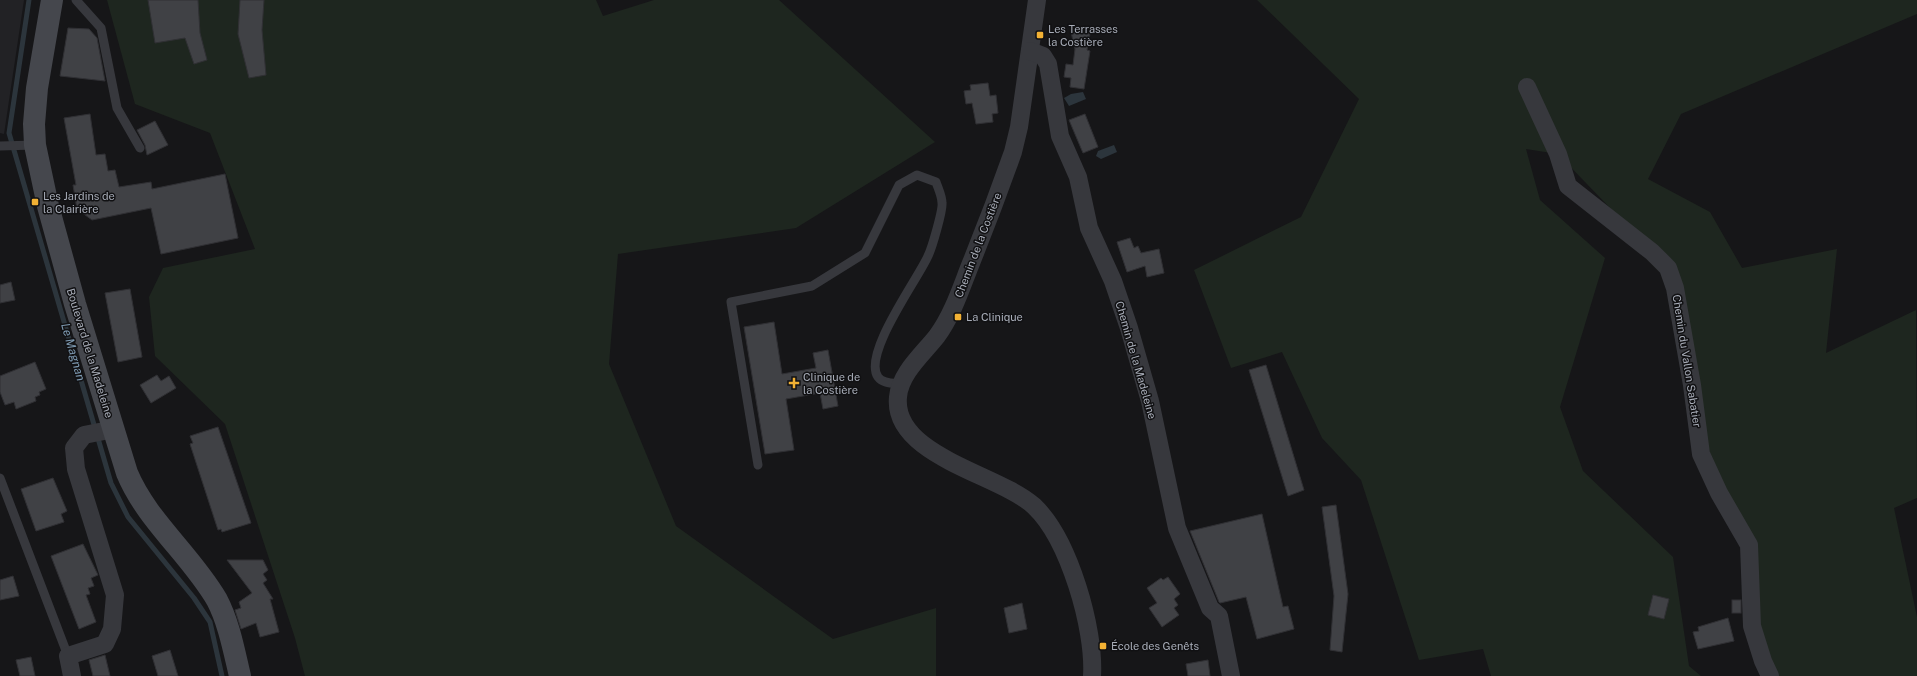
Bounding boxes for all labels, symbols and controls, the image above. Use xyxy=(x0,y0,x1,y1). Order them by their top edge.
place label: Les Terrasses la Costière xyxy=(1048,23,1118,48)
marker: Les Terrasses la Costière xyxy=(1035,30,1045,40)
place label: Les Jardins de la Clairière xyxy=(43,190,115,215)
street label: Chemin de la Costière xyxy=(952,191,1004,299)
marker: Les Jardins de la Clairière xyxy=(30,197,40,207)
street label: Boulevard de la Madeleine xyxy=(65,287,115,419)
street label: Chemin du Vallon Sabatier xyxy=(1671,294,1703,428)
street label: Chemin de la Madeleine xyxy=(1113,300,1159,420)
place label: La Clinique xyxy=(966,311,1023,323)
marker: La Clinique xyxy=(953,312,963,322)
water label: Le Magnan xyxy=(58,322,88,383)
place label: Clinique de la Costière xyxy=(803,371,860,396)
marker: Clinique de la Costière xyxy=(788,377,800,389)
place label: École des Genêts xyxy=(1111,639,1199,652)
marker: École des Genêts xyxy=(1098,641,1108,651)

